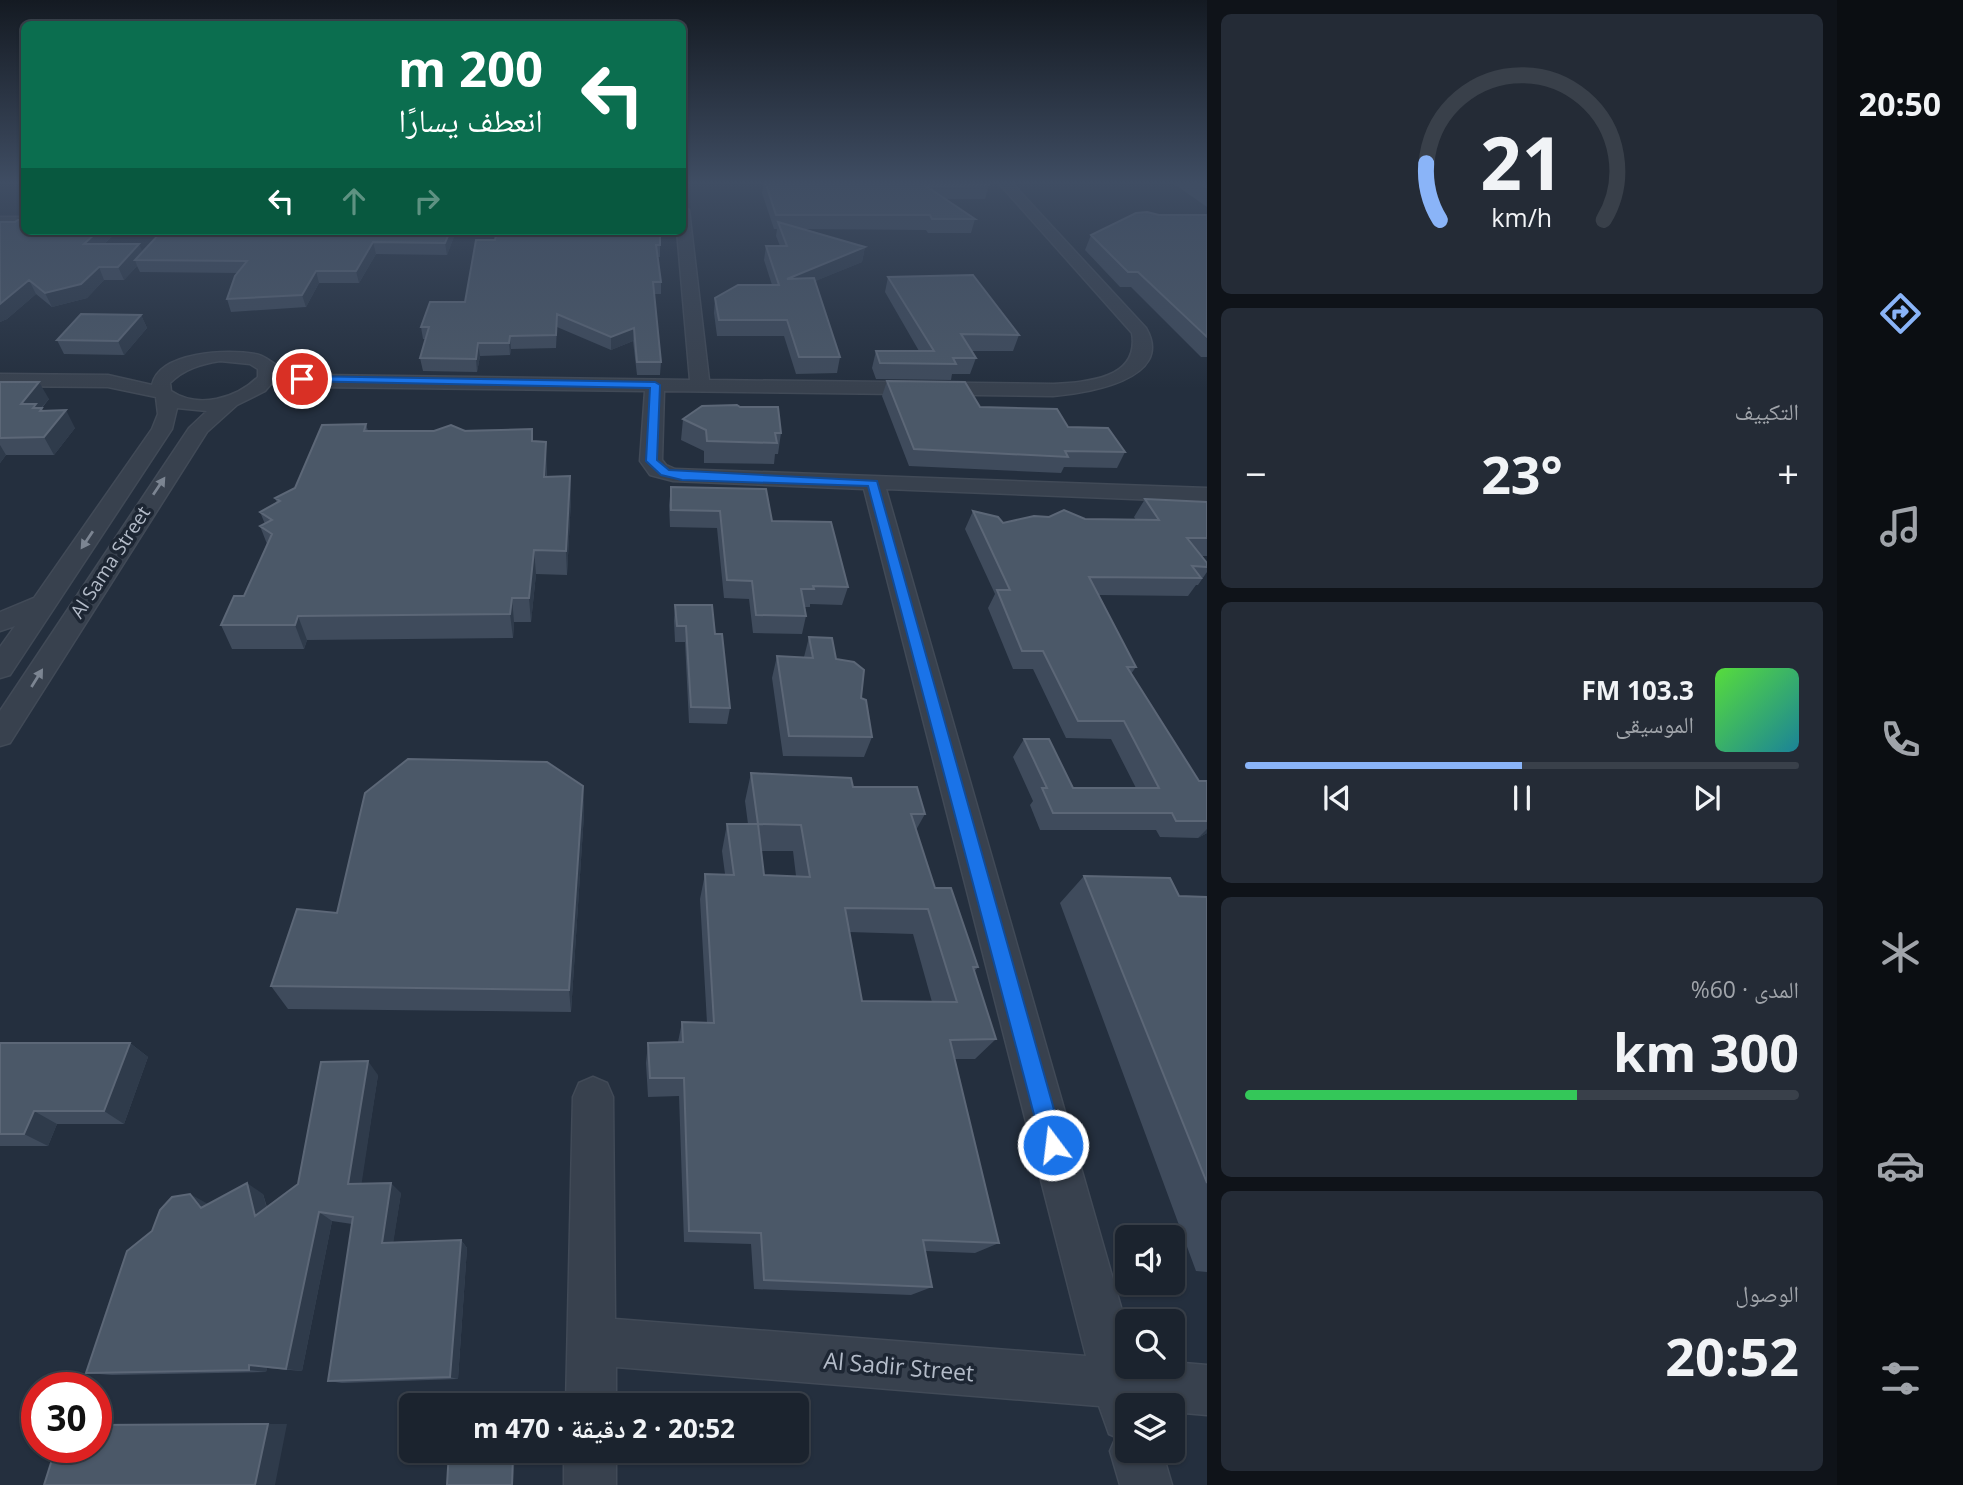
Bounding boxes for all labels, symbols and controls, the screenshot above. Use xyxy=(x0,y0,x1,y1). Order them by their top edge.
text: 200 m xyxy=(398,35,543,101)
icon: left xyxy=(567,49,658,140)
text: 20:50 xyxy=(1859,82,1941,125)
text: انعطف يسارًا xyxy=(398,98,543,141)
text: 21 xyxy=(1480,112,1564,211)
icon: left xyxy=(262,182,300,220)
icon: ahead xyxy=(335,182,373,220)
icon: right xyxy=(408,182,446,220)
text: km/h xyxy=(1492,200,1552,234)
icon: directions xyxy=(1876,289,1925,338)
pin xyxy=(272,349,332,409)
icon: arrive xyxy=(283,360,321,398)
text: التكييف xyxy=(1734,395,1799,427)
text: 23° xyxy=(1481,438,1563,509)
text: − xyxy=(1245,447,1267,499)
text: + xyxy=(1777,447,1799,499)
one-way arrow xyxy=(153,476,166,496)
street label: Al Sama Street xyxy=(64,501,156,623)
icon: music xyxy=(1876,502,1925,551)
one-way arrow xyxy=(81,531,94,550)
one-way arrow xyxy=(30,668,43,687)
text: 103.3 FM xyxy=(1582,672,1694,708)
text: الموسيقى xyxy=(1615,708,1694,740)
icon: phone xyxy=(1876,715,1925,764)
icon: previous xyxy=(1318,779,1356,817)
icon: pause xyxy=(1503,779,1541,817)
icon: next xyxy=(1688,779,1726,817)
icon: climate xyxy=(1876,928,1925,977)
text: المدى · 60% xyxy=(1691,973,1799,1005)
text: 300 km xyxy=(1613,1016,1799,1087)
position arrow xyxy=(1016,1108,1090,1182)
icon: car xyxy=(1876,1141,1925,1190)
map controls xyxy=(1115,1225,1185,1463)
button: sound xyxy=(1115,1225,1185,1295)
text: الوصول xyxy=(1735,1277,1799,1309)
button: search xyxy=(1115,1309,1185,1379)
text: 20:52 xyxy=(1665,1320,1799,1391)
street label: Al Sadir Street xyxy=(822,1343,976,1389)
icon: filters xyxy=(1876,1354,1925,1403)
speed limit sign: 30 xyxy=(21,1372,112,1463)
button: layers xyxy=(1115,1393,1185,1463)
text: 20:52 · 2 دقيقة · 470 m xyxy=(473,1410,735,1446)

